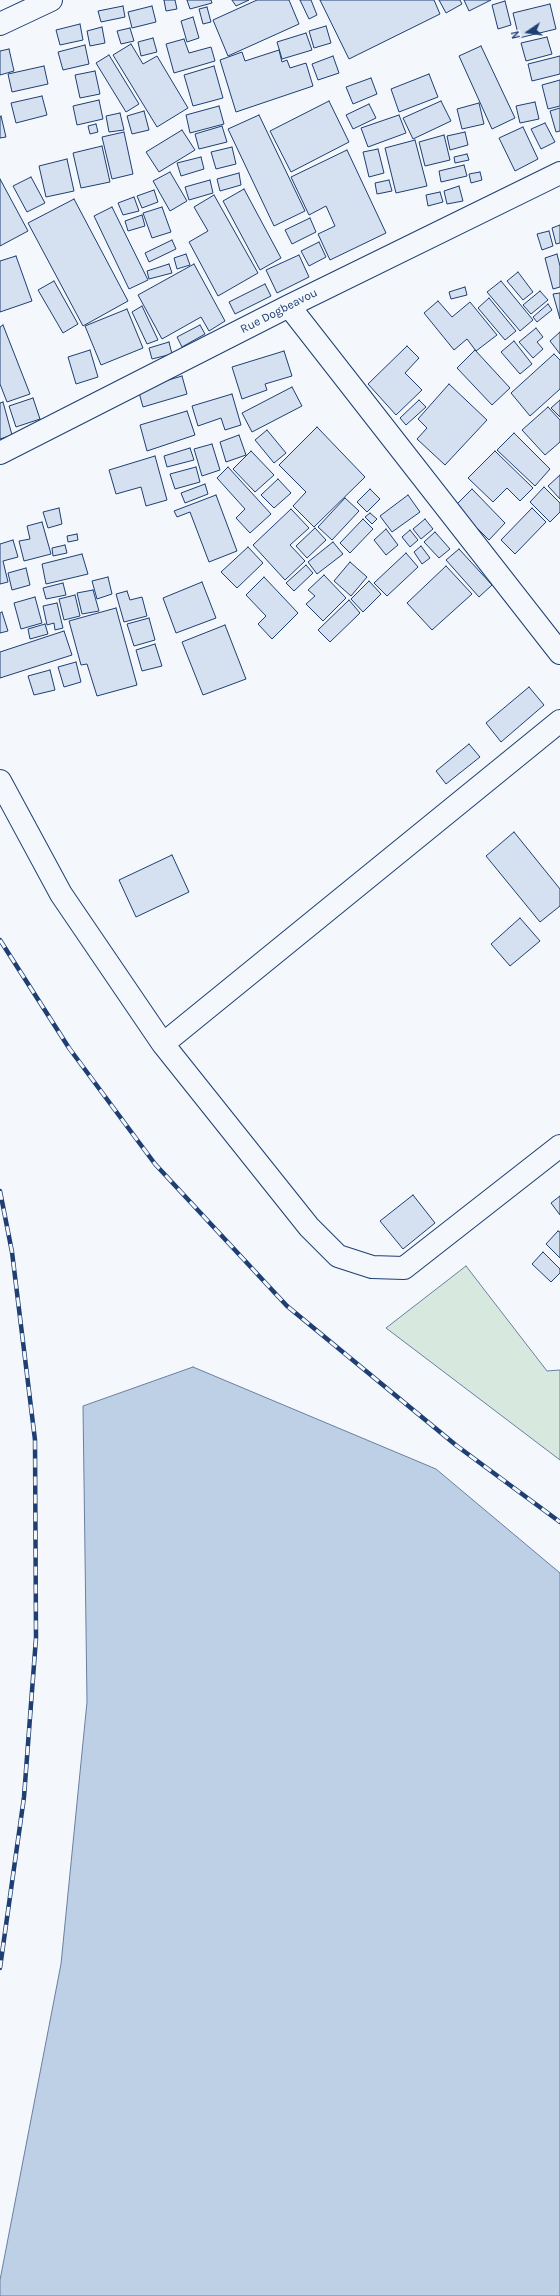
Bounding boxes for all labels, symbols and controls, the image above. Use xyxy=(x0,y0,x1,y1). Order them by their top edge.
north arrow xyxy=(508,12,548,52)
text: N xyxy=(509,30,523,40)
street label: Rue Dogbeavou xyxy=(238,285,320,337)

